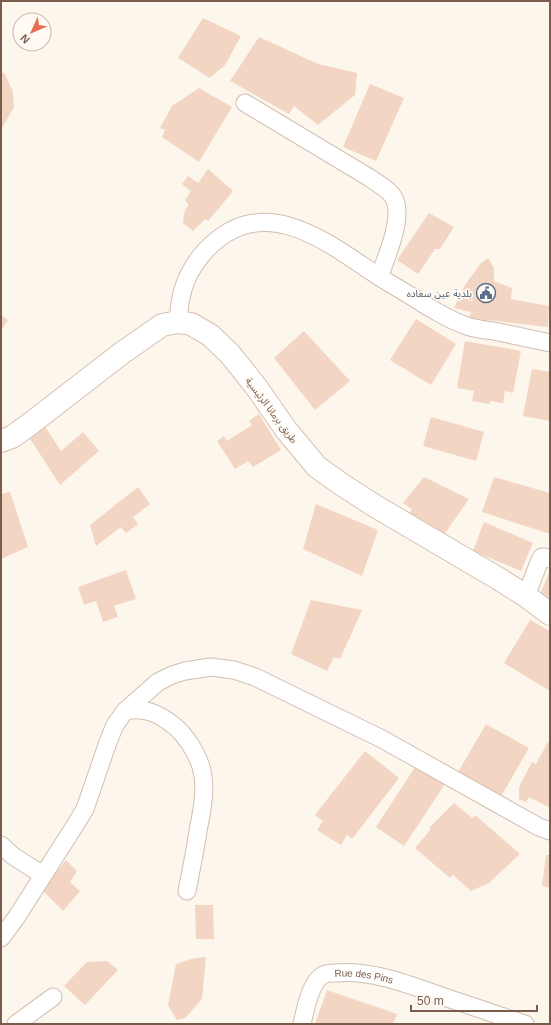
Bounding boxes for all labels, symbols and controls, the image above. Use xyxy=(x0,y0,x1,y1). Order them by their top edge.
north arrow xyxy=(12,12,52,52)
text: N xyxy=(18,32,32,46)
public building icon: بلدية عين سعاده xyxy=(475,282,497,304)
place label: بلدية عين سعاده xyxy=(407,288,472,299)
street label: طريق برمانا الرئيسية xyxy=(243,375,300,446)
street label: Rue des Pins xyxy=(334,967,395,986)
scale bar xyxy=(411,987,537,1013)
text: 50 m xyxy=(417,994,444,1008)

